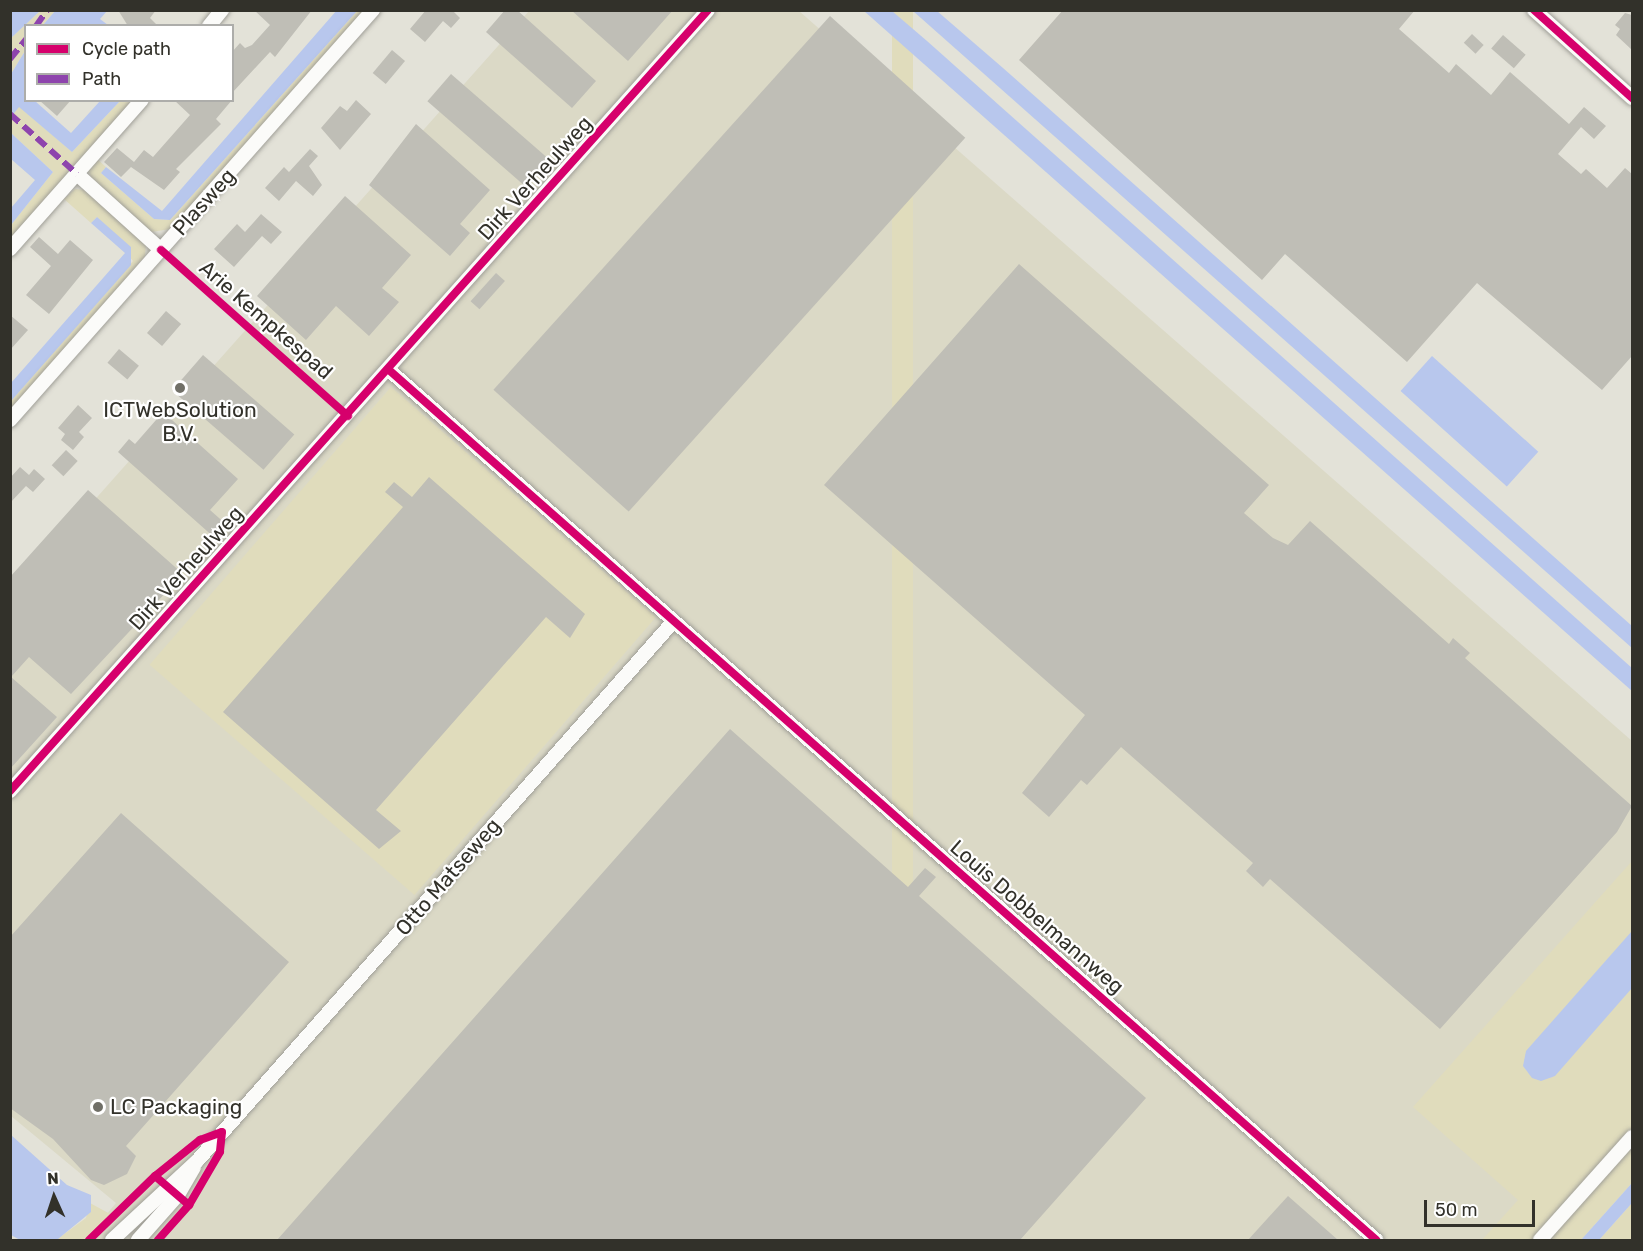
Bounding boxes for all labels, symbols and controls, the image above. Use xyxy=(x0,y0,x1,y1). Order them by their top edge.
legend xyxy=(24,24,234,102)
text: Cycle path xyxy=(82,38,171,60)
text: Path xyxy=(82,68,121,90)
street label: Dirk Verheulweg xyxy=(472,110,598,246)
street label: Plasweg xyxy=(167,163,241,241)
street label: Arie Kempkespad xyxy=(194,255,338,385)
marker: ICTWebSolution B.V. xyxy=(173,381,187,395)
place label: ICTWebSolution B.V. xyxy=(103,397,257,447)
street label: Dirk Verheulweg xyxy=(123,500,249,636)
street label: Otto Matseweg xyxy=(390,813,506,941)
street label: Louis Dobbelmannweg xyxy=(945,835,1129,999)
place label: LC Packaging xyxy=(110,1094,242,1120)
marker: LC Packaging xyxy=(91,1100,105,1114)
north arrow xyxy=(24,1167,84,1227)
text: N xyxy=(47,1169,59,1188)
scale bar xyxy=(1427,1188,1538,1226)
text: 50 m xyxy=(1435,1199,1478,1221)

